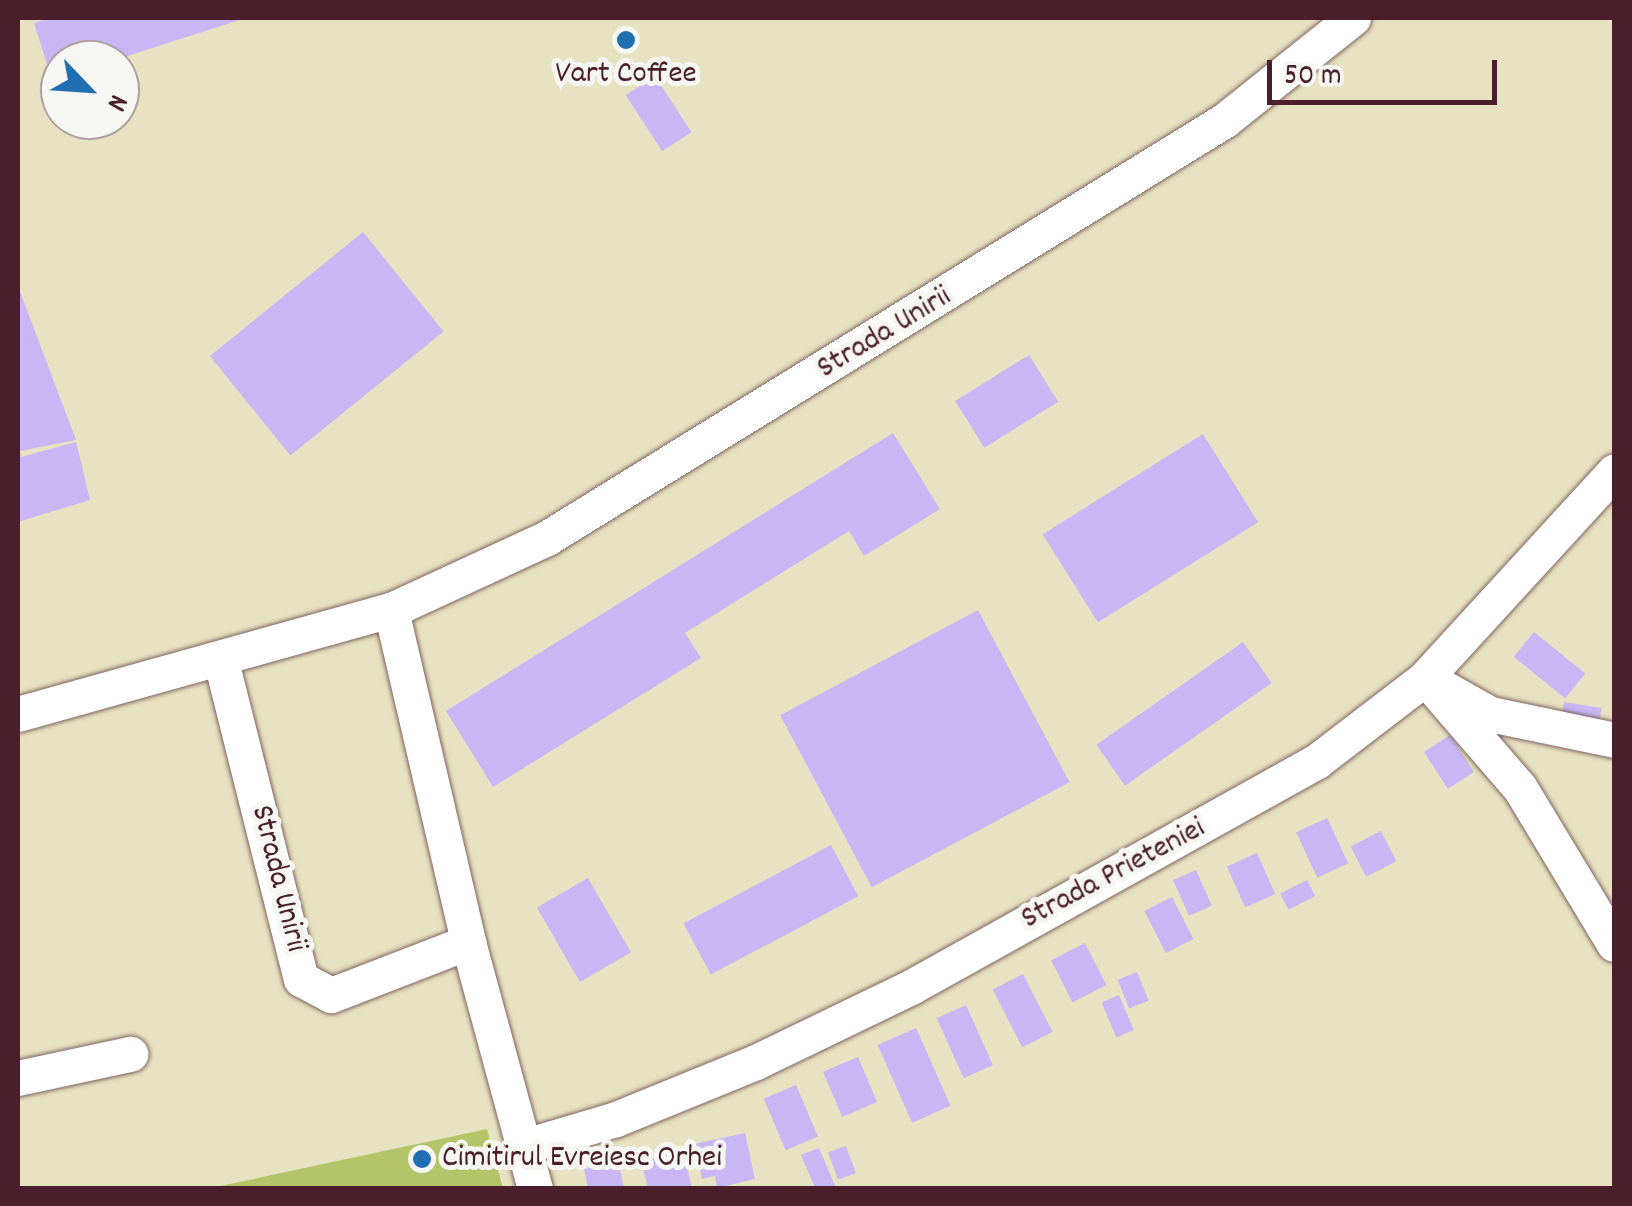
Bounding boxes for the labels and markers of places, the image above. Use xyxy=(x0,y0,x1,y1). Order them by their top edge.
marker: Vart Coffee xyxy=(615,29,637,51)
place label: Vart Coffee xyxy=(555,56,697,94)
place label: Cimitirul Evreiesc Orhei xyxy=(442,1140,722,1178)
marker: Cimitirul Evreiesc Orhei xyxy=(411,1148,433,1170)

